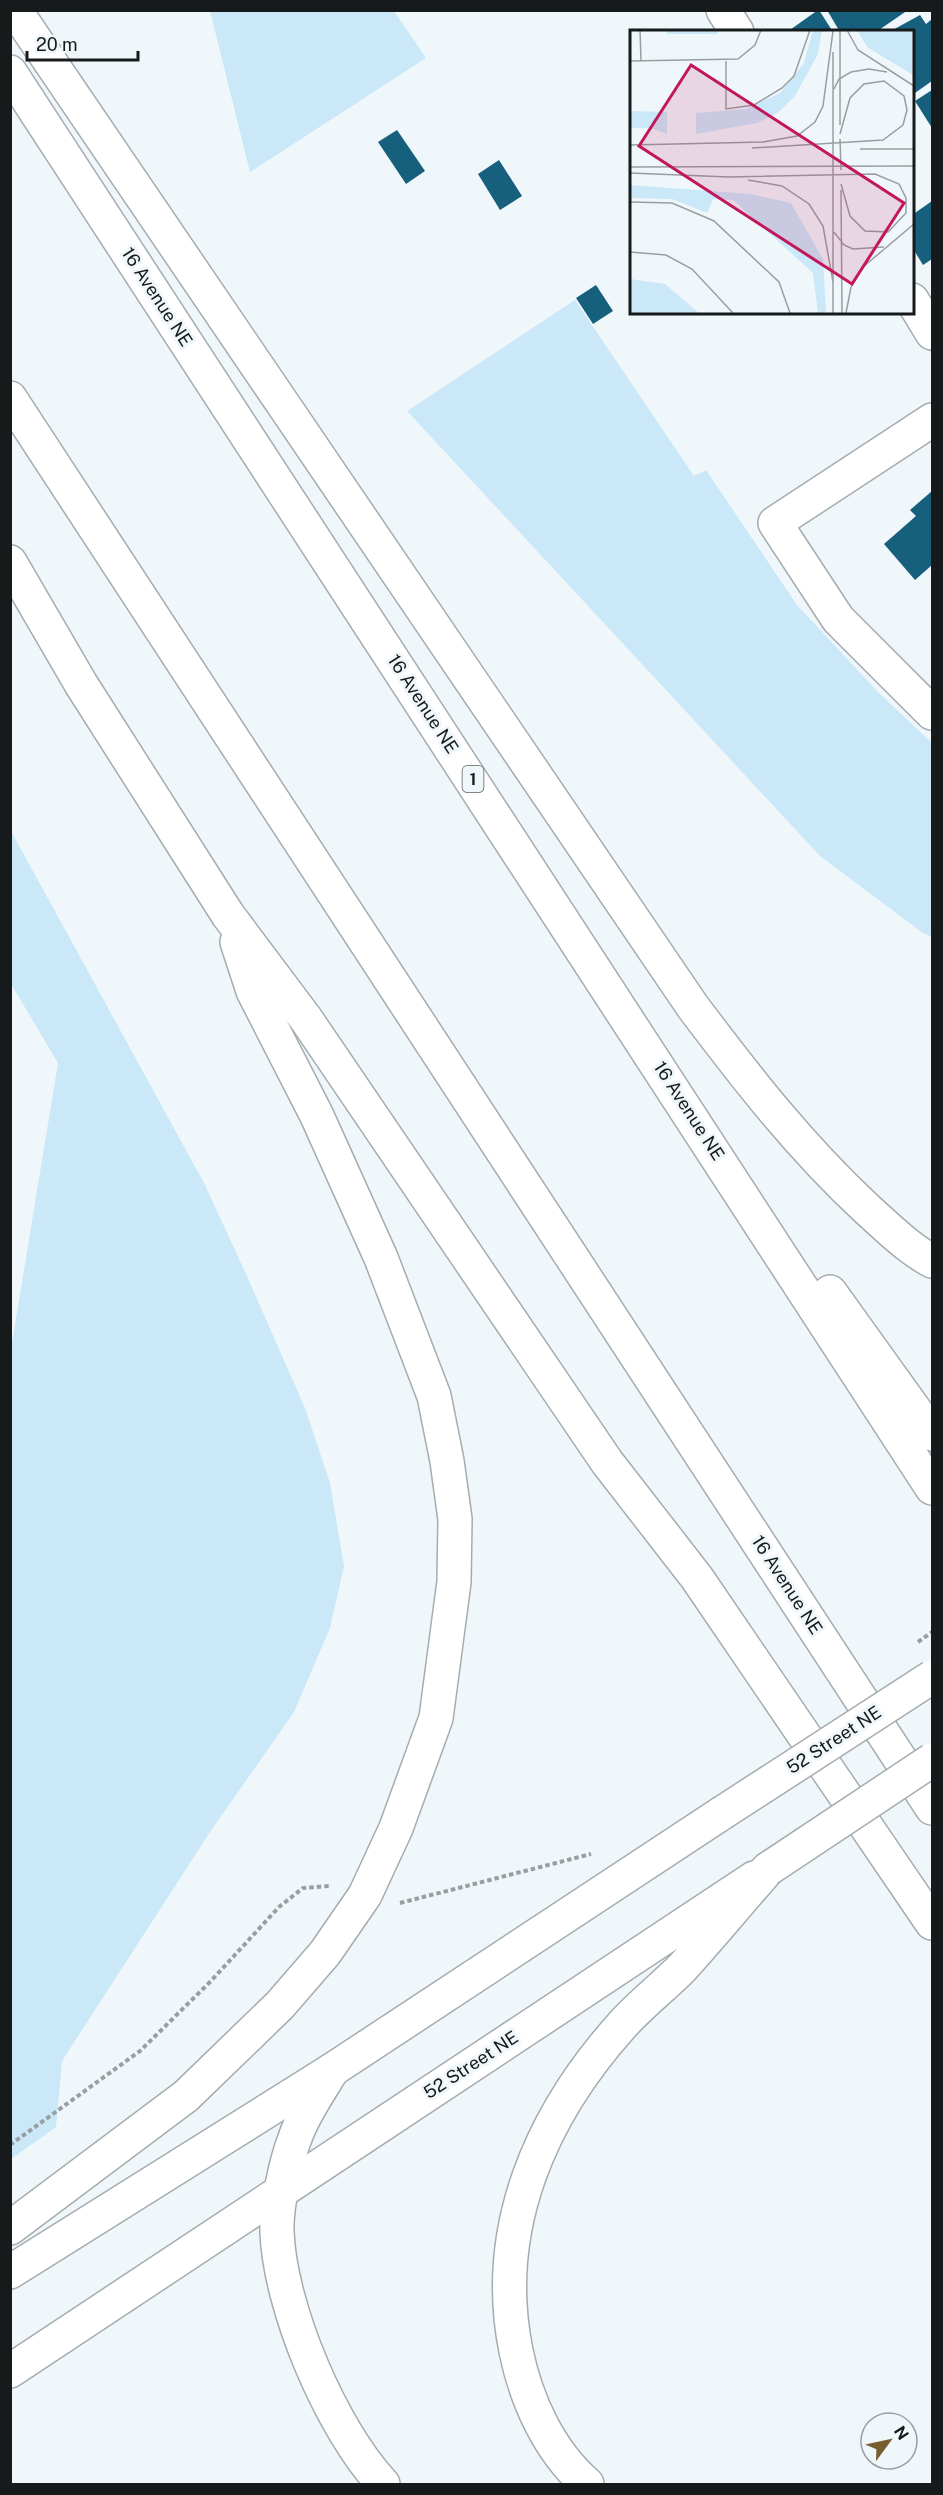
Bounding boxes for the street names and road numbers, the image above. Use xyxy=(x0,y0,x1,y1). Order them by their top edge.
street label: 16 Avenue NE xyxy=(118,243,197,350)
street label: 16 Avenue NE xyxy=(384,650,463,757)
road number: 1 xyxy=(462,766,484,792)
street label: 16 Avenue NE xyxy=(650,1057,729,1164)
street label: 16 Avenue NE xyxy=(748,1531,827,1638)
street label: 52 Street NE xyxy=(783,1701,885,1778)
street label: 52 Street NE xyxy=(420,2026,522,2103)

